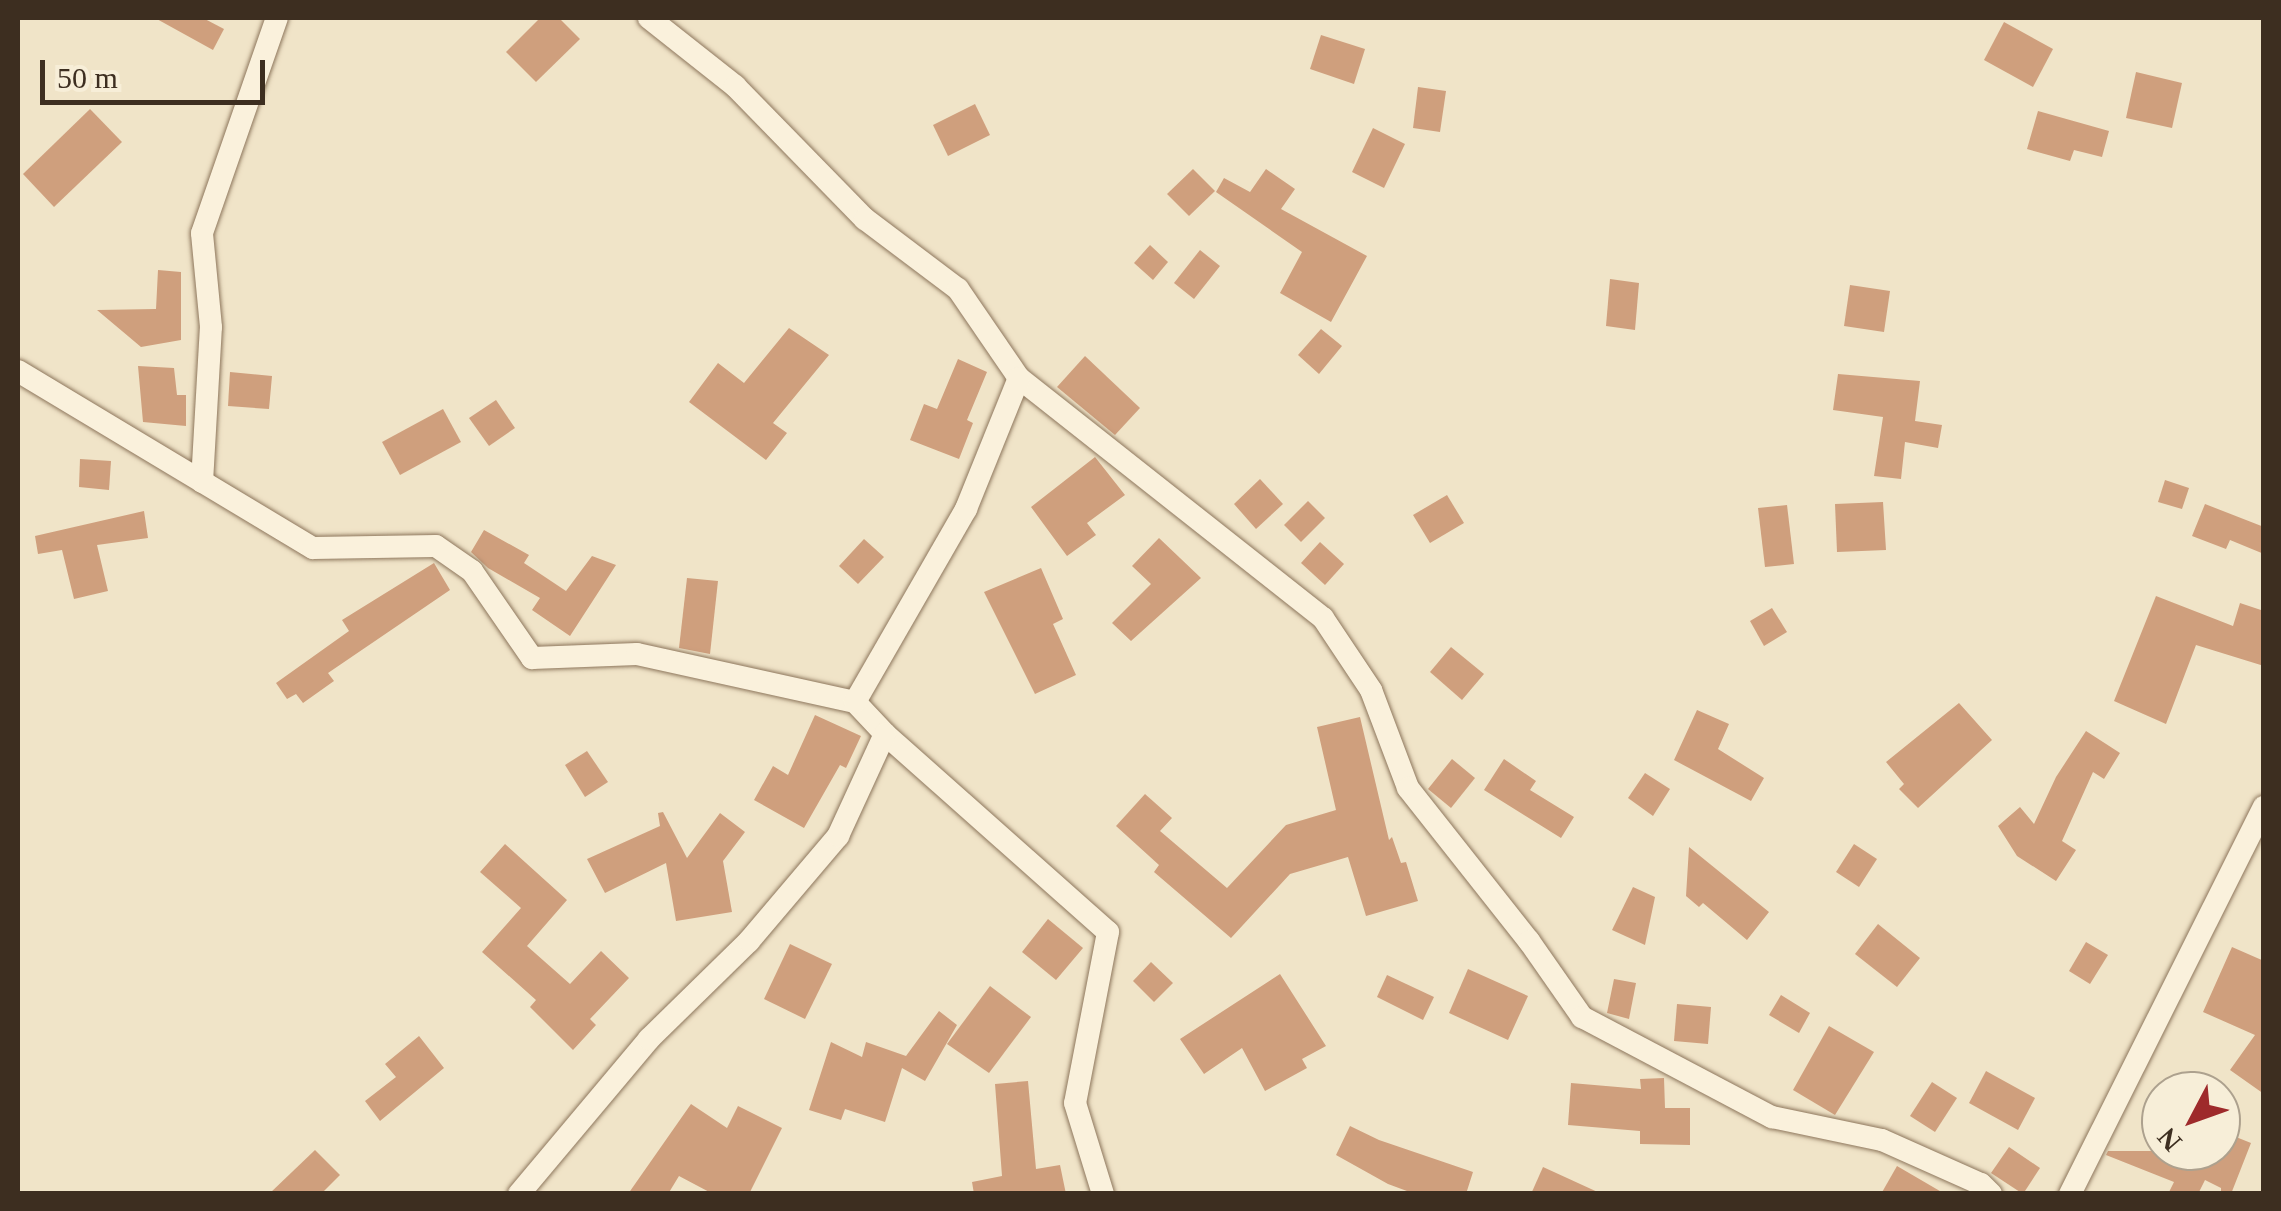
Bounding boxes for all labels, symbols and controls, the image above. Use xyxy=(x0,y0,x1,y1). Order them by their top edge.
scale bar xyxy=(45,40,270,102)
text: 50 m xyxy=(57,61,118,94)
north arrow xyxy=(2141,1071,2241,1171)
text: N xyxy=(2151,1122,2188,1158)

